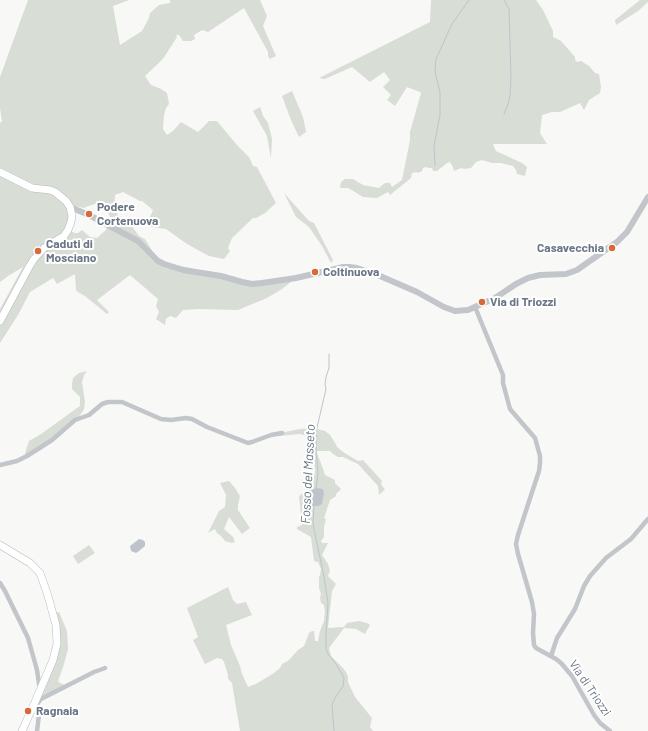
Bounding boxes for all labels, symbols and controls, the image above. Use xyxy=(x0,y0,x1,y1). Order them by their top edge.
place label: Podere Cortenuova xyxy=(97,200,158,228)
marker: Podere Cortenuova xyxy=(84,209,94,219)
place label: Caduti di Mosciano xyxy=(46,237,96,265)
place label: Casavecchia xyxy=(537,241,604,255)
marker: Casavecchia xyxy=(607,243,617,253)
marker: Caduti di Mosciano xyxy=(33,246,43,256)
place label: Coltinuova xyxy=(323,265,379,279)
marker: Coltinuova xyxy=(310,267,320,277)
place label: Via di Triozzi xyxy=(490,295,556,309)
marker: Via di Triozzi xyxy=(477,297,487,307)
water label: Fosso del Masseto xyxy=(298,424,318,524)
street label: Via di Triozzi xyxy=(566,657,614,719)
place label: Ragnaia xyxy=(36,704,79,718)
marker: Ragnaia xyxy=(23,706,33,716)

